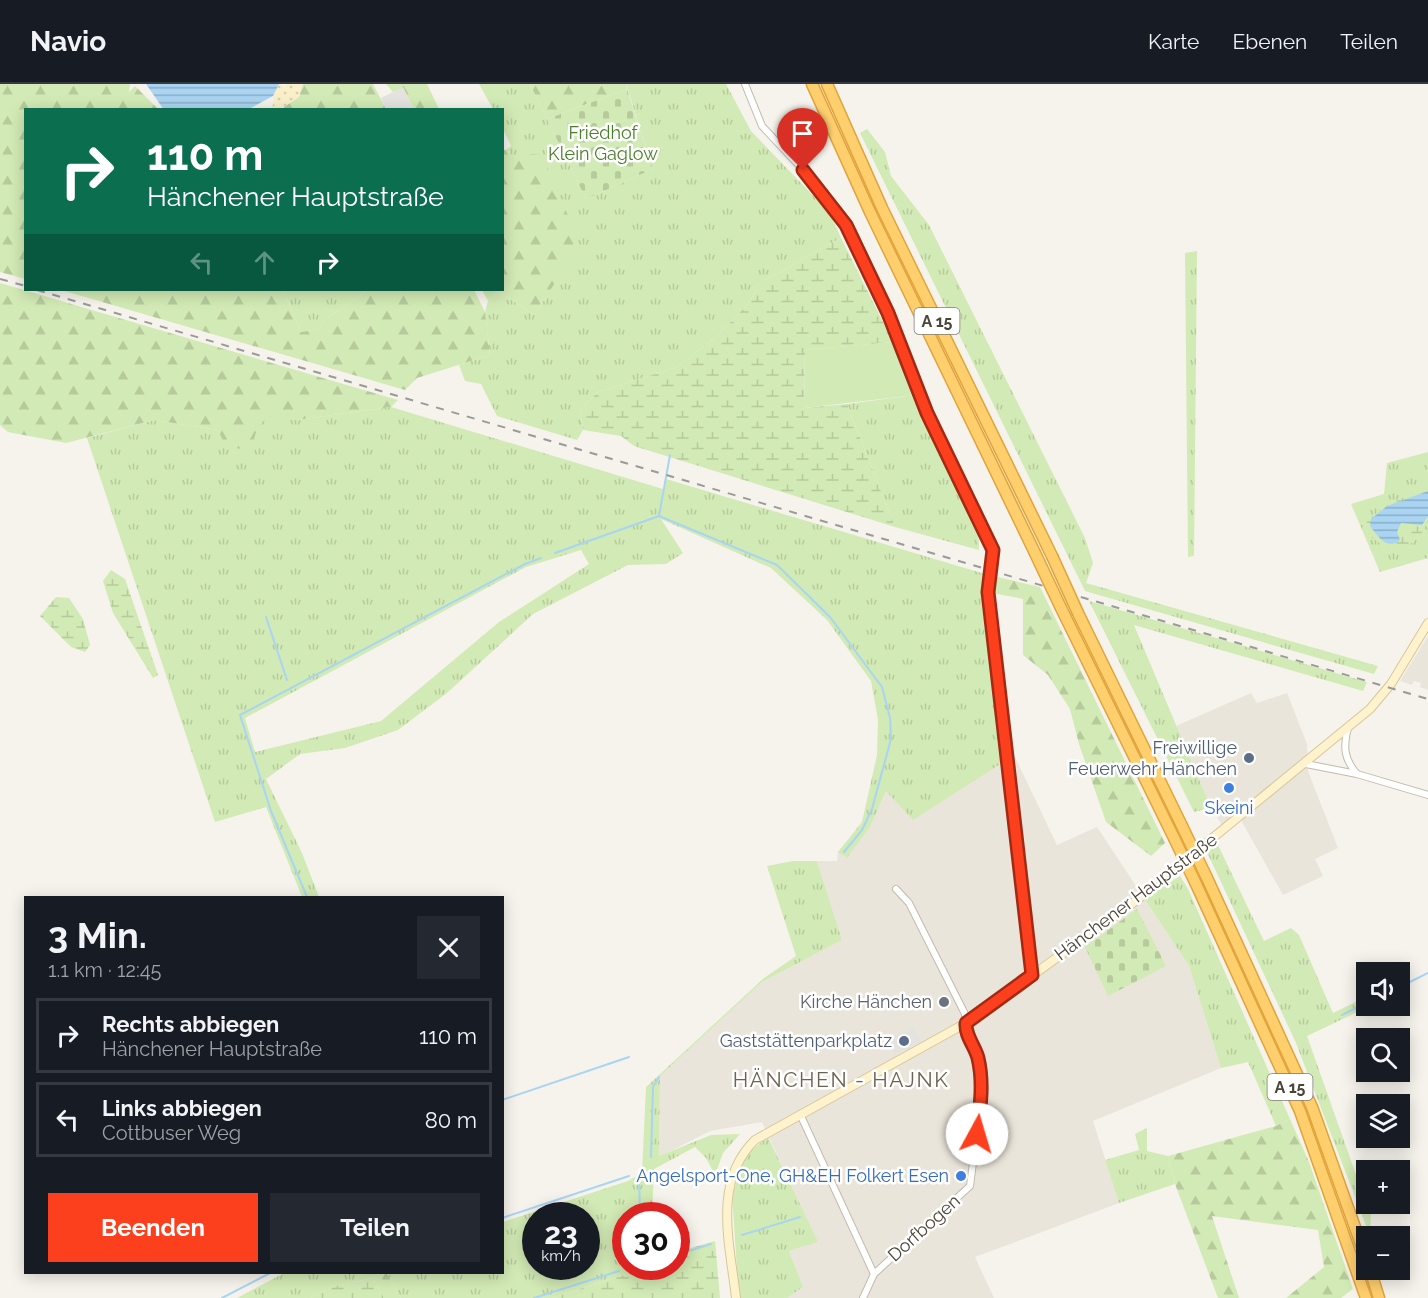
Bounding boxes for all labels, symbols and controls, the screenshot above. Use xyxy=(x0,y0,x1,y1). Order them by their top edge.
text: Navio xyxy=(30,25,106,58)
text: Karte xyxy=(1148,29,1199,54)
text: Ebenen xyxy=(1232,29,1307,54)
text: Teilen xyxy=(1340,29,1398,54)
pin xyxy=(777,108,828,170)
icon: arrive xyxy=(786,117,819,150)
park label: Friedhof Klein Gaglow xyxy=(548,122,658,164)
text: 110 m xyxy=(147,131,263,180)
icon: right xyxy=(48,132,126,210)
text: Hänchener Hauptstraße xyxy=(147,181,444,212)
icon: left xyxy=(185,246,218,279)
icon: ahead xyxy=(248,246,281,279)
icon: right xyxy=(311,246,344,279)
road number: A 15 xyxy=(914,308,960,334)
place label: Freiwillige Feuerwehr Hänchen xyxy=(1068,737,1237,779)
marker: Freiwillige Feuerwehr Hänchen xyxy=(1242,751,1256,765)
marker: Skeini xyxy=(1222,781,1236,795)
place label: Skeini xyxy=(1205,797,1253,818)
street label: Hänchener Hauptstraße xyxy=(1050,828,1221,965)
text: 3 Min. xyxy=(48,914,147,956)
button: close xyxy=(417,916,480,979)
text: 1.1 km · 12:45 xyxy=(48,958,162,982)
map controls xyxy=(1356,962,1410,1280)
button: sound xyxy=(1356,962,1410,1016)
place label: Kirche Hänchen xyxy=(800,991,932,1012)
marker: Kirche Hänchen xyxy=(937,995,951,1009)
text: Rechts abbiegen xyxy=(102,1011,279,1037)
icon: right xyxy=(51,1019,84,1052)
text: 110 m xyxy=(419,1023,477,1049)
button: search xyxy=(1356,1028,1410,1082)
place label: Gaststättenparkplatz xyxy=(720,1030,892,1051)
marker: Gaststättenparkplatz xyxy=(897,1034,911,1048)
text: Hänchener Hauptstraße xyxy=(102,1037,322,1061)
district label: HÄNCHEN - HAJNK xyxy=(733,1067,949,1092)
road number: A 15 xyxy=(1268,1074,1312,1100)
button: layers xyxy=(1356,1094,1410,1148)
text: Links abbiegen xyxy=(102,1095,262,1121)
position arrow xyxy=(945,1102,1009,1166)
icon: left xyxy=(51,1103,84,1136)
text: 80 m xyxy=(425,1107,477,1133)
text: Cottbuser Weg xyxy=(102,1121,241,1145)
button: + xyxy=(1356,1160,1410,1214)
place label: Angelsport-One, GH&EH Folkert Esen xyxy=(636,1165,949,1186)
marker: Angelsport-One, GH&EH Folkert Esen xyxy=(954,1169,968,1183)
street label: Dorfbogen xyxy=(883,1190,964,1265)
button: Beenden xyxy=(48,1193,258,1262)
button: Teilen xyxy=(270,1193,480,1262)
speed limit sign: 30 xyxy=(612,1202,690,1280)
text: 23 xyxy=(544,1216,578,1251)
button: − xyxy=(1356,1226,1410,1280)
text: km/h xyxy=(541,1247,581,1265)

